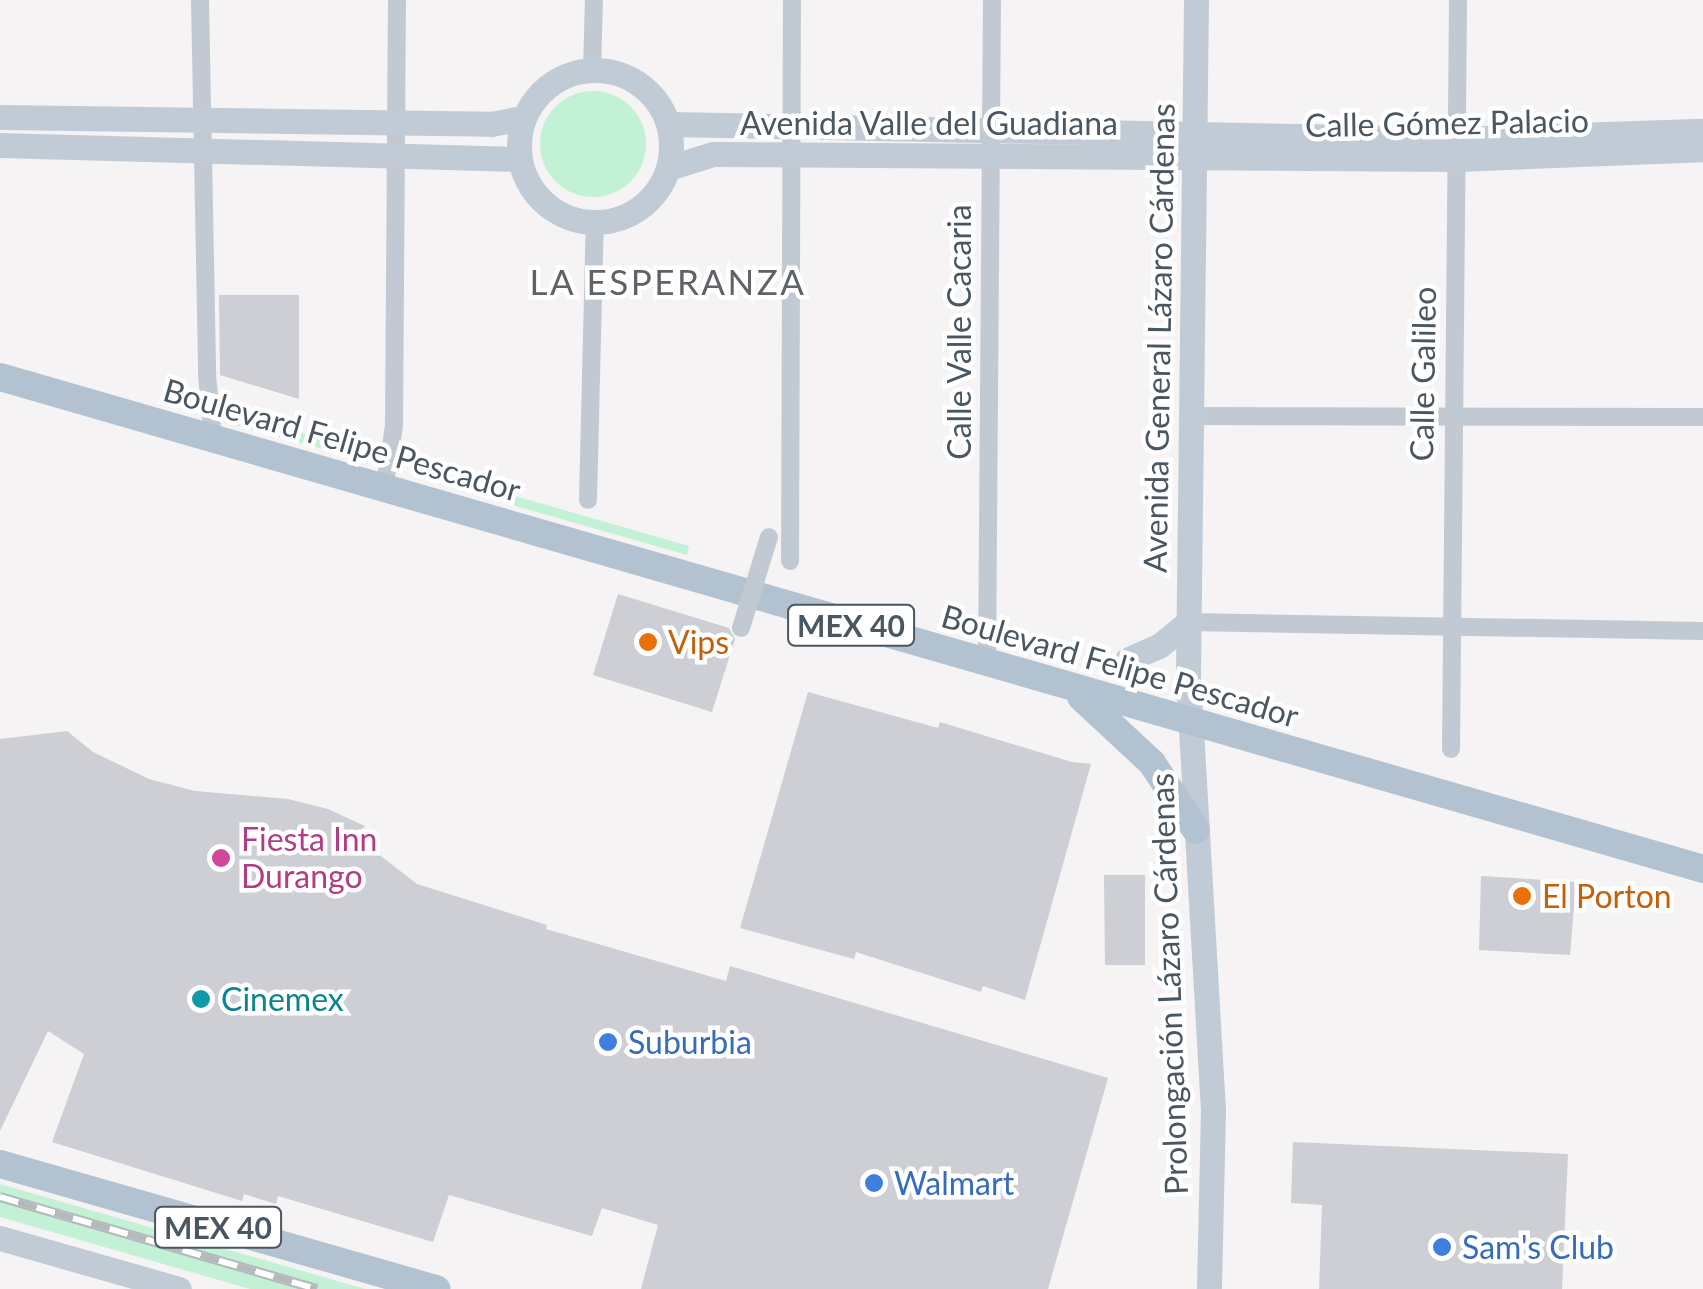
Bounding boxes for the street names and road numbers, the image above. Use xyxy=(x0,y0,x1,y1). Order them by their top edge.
street label: Calle Gómez Palacio xyxy=(1305,101,1589,145)
street label: Avenida General Lázaro Cárdenas xyxy=(1136,103,1182,573)
street label: Avenida Valle del Guadiana xyxy=(740,104,1118,142)
street label: Calle Valle Cacaria xyxy=(940,204,978,460)
street label: Calle Galileo xyxy=(1402,286,1444,462)
street label: Boulevard Felipe Pescador xyxy=(159,371,525,509)
street label: Boulevard Felipe Pescador xyxy=(937,597,1303,735)
road number: MEX 40 xyxy=(786,600,916,650)
street label: Prolongación Lázaro Cárdenas xyxy=(1142,772,1196,1196)
road number: MEX 40 xyxy=(153,1202,283,1252)

